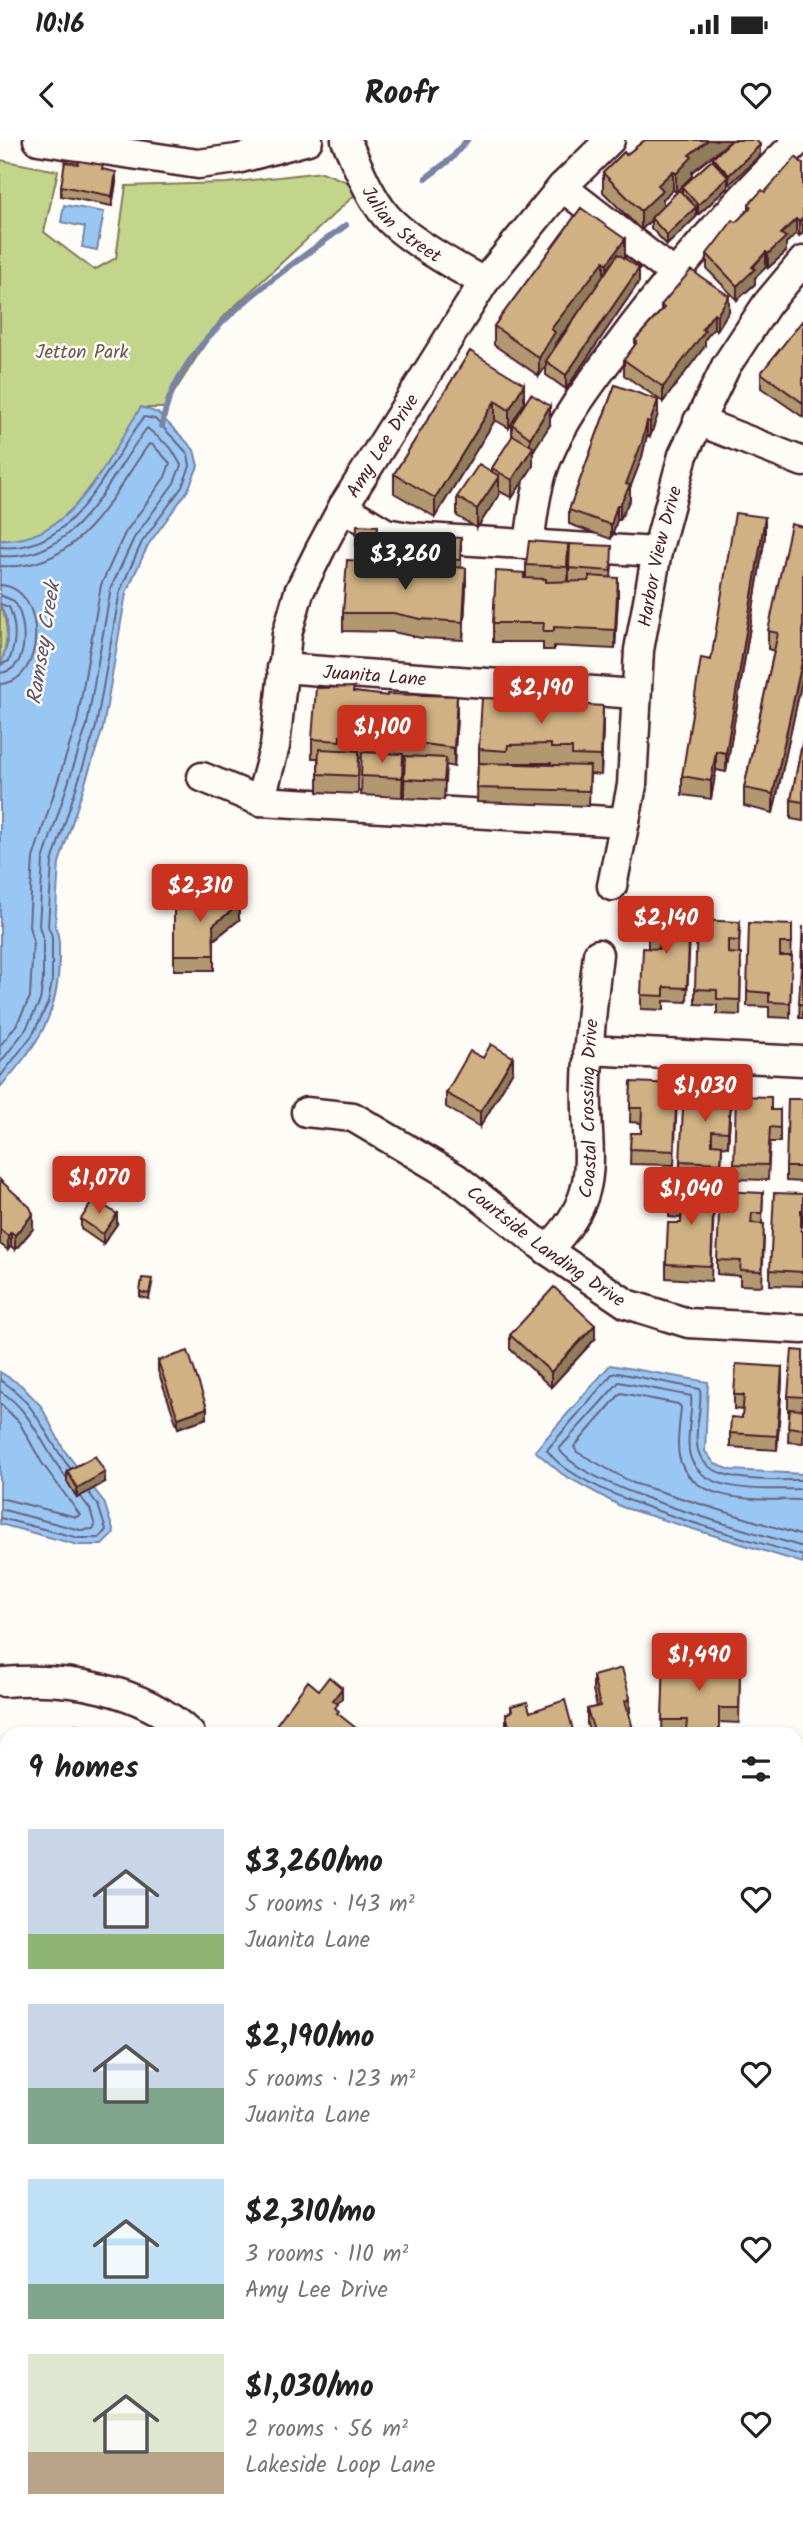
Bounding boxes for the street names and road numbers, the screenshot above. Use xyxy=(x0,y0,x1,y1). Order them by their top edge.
street label: Julian Street xyxy=(353,181,447,272)
street label: Amy Lee Drive xyxy=(339,388,428,504)
street label: Harbor View Drive xyxy=(631,482,691,629)
street label: Juanita Lane xyxy=(322,658,428,696)
street label: Coastal Crossing Drive xyxy=(571,1017,608,1202)
street label: Courtside Landing Drive xyxy=(459,1179,631,1316)

